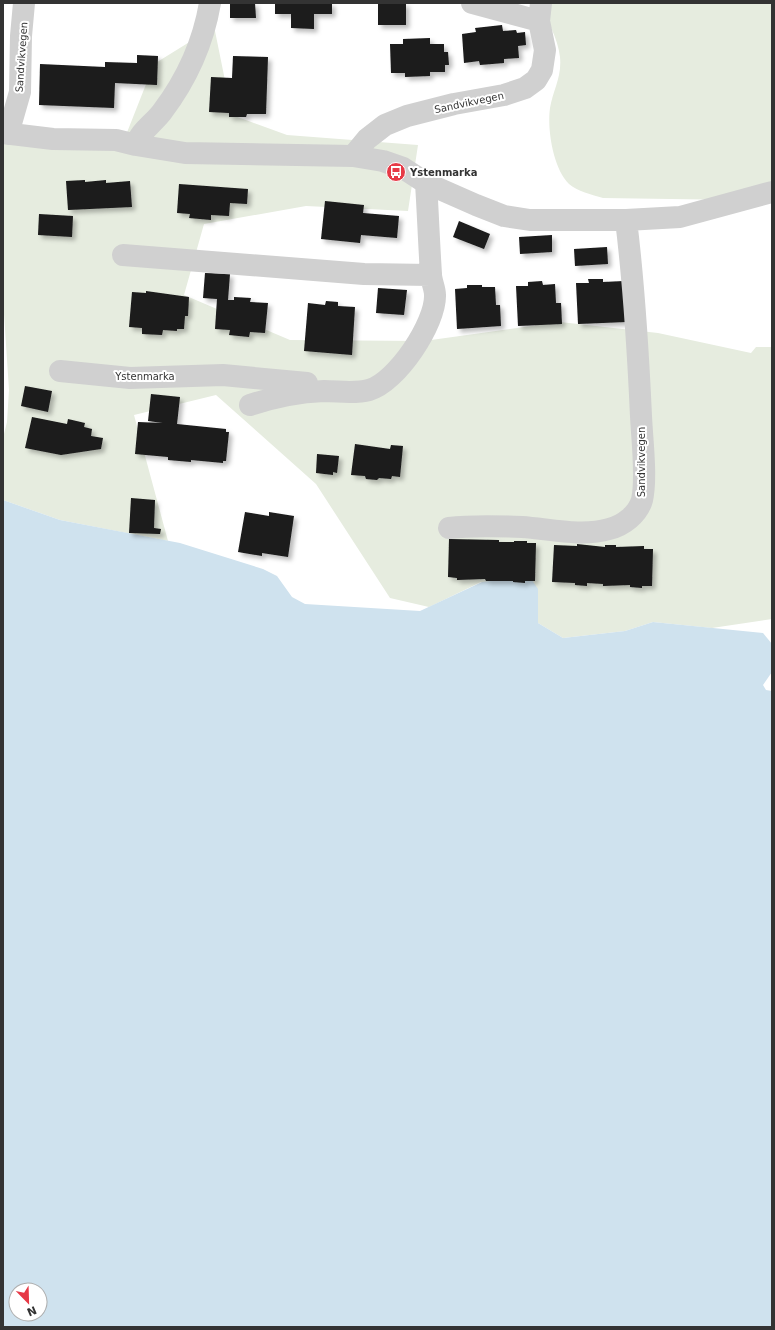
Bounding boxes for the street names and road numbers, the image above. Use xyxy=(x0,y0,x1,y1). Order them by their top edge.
street label: Sandvikvegen xyxy=(14,21,29,93)
street label: Sandvikvegen xyxy=(433,90,505,115)
street label: Ystenmarka xyxy=(114,371,175,382)
street label: Sandvikvegen xyxy=(636,427,647,497)

